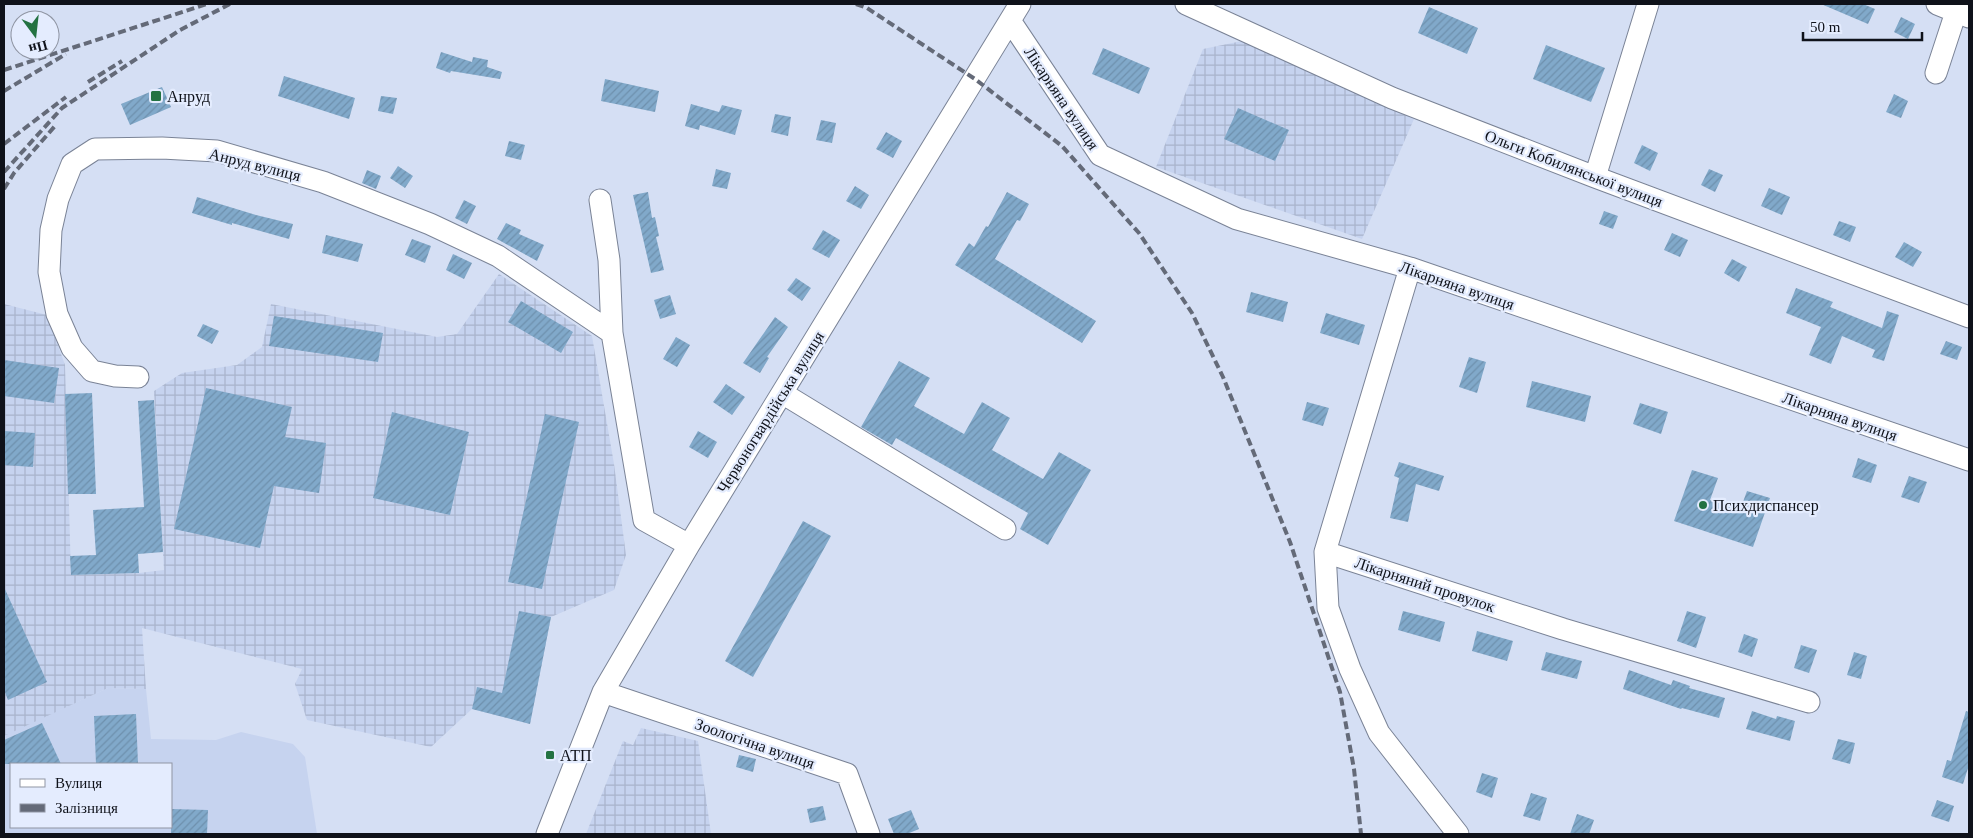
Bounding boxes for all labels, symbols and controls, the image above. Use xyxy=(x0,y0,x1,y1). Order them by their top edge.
north arrow xyxy=(10,10,60,60)
scale bar xyxy=(1803,10,1922,42)
text: 50 m xyxy=(1810,19,1841,35)
text: Пн xyxy=(27,37,49,57)
street label: Лікарняна вулиця xyxy=(1020,44,1103,154)
place label: Анруд xyxy=(167,88,210,106)
marker: Анруд xyxy=(149,89,163,103)
street label: Ольги Кобилянської вулиця xyxy=(1482,127,1666,211)
street label: Анруд вулиця xyxy=(207,145,303,185)
street label: Лікарняна вулиця xyxy=(1397,258,1517,314)
street label: Червоногвардійська вулиця xyxy=(714,328,828,497)
street label: Лікарняна вулиця xyxy=(1780,389,1900,445)
place label: Психдиспансер xyxy=(1713,497,1819,515)
marker: Психдиспансер xyxy=(1697,499,1709,511)
street label: Лікарняний провулок xyxy=(1352,554,1497,616)
street label: Зоологічна вулиця xyxy=(693,715,817,773)
place label: АТП xyxy=(560,747,592,764)
marker: АТП xyxy=(544,749,556,761)
legend xyxy=(10,763,172,828)
text: Вулиця xyxy=(55,775,102,791)
text: Залізниця xyxy=(55,800,118,816)

